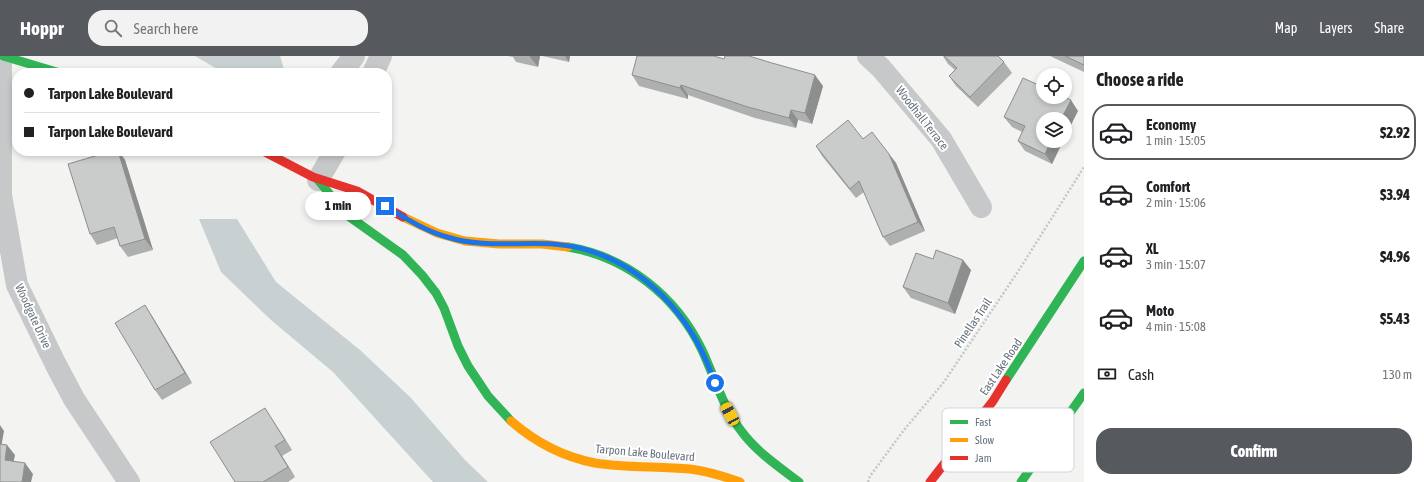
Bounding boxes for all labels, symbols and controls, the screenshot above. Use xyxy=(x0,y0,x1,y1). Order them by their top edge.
search box xyxy=(88,10,368,46)
text: Hoppr xyxy=(20,17,64,39)
icon: search xyxy=(102,17,124,39)
text: Search here xyxy=(134,20,198,37)
text: Map xyxy=(1275,20,1297,36)
text: Layers xyxy=(1319,20,1352,36)
text: Share xyxy=(1374,20,1404,36)
map controls xyxy=(1036,68,1072,148)
button: locate xyxy=(1036,68,1072,104)
text: Choose a ride xyxy=(1096,69,1184,90)
street label: Woodhall Terrace xyxy=(893,83,951,153)
text: Tarpon Lake Boulevard xyxy=(48,85,173,102)
button: layers xyxy=(1036,112,1072,148)
icon: car xyxy=(1098,114,1134,150)
text: Economy xyxy=(1146,116,1196,133)
text: Tarpon Lake Boulevard xyxy=(48,123,173,140)
text: $2.92 xyxy=(1380,124,1410,141)
text: 1 min · 15:05 xyxy=(1146,133,1206,148)
icon: car xyxy=(1098,176,1134,212)
text: Comfort xyxy=(1146,178,1190,195)
text: $3.94 xyxy=(1380,186,1410,203)
callout: 1 min xyxy=(305,192,371,220)
text: 2 min · 15:06 xyxy=(1146,195,1206,210)
route end xyxy=(376,197,394,215)
text: 1 min xyxy=(325,198,351,213)
icon: car xyxy=(1098,238,1134,274)
text: XL xyxy=(1146,240,1159,257)
text: $4.96 xyxy=(1380,248,1410,265)
text: 3 min · 15:07 xyxy=(1146,257,1206,272)
street label: Woodgate Drive xyxy=(12,282,54,350)
street label: Pinellas Trail xyxy=(951,295,995,350)
icon: car xyxy=(1098,300,1134,336)
text: Moto xyxy=(1146,302,1174,319)
text: $5.43 xyxy=(1380,310,1410,327)
text: 4 min · 15:08 xyxy=(1146,319,1206,334)
street label: East Lake Road xyxy=(977,336,1025,398)
icon: cash xyxy=(1096,363,1118,385)
text: Cash xyxy=(1128,366,1154,383)
text: 130 m xyxy=(1383,367,1412,382)
route start xyxy=(706,374,724,392)
car xyxy=(719,401,741,427)
legend xyxy=(942,408,1074,472)
text: Fast xyxy=(975,416,991,428)
button: Confirm xyxy=(1096,428,1412,474)
text: Slow xyxy=(975,434,994,446)
street label: Tarpon Lake Boulevard xyxy=(595,442,695,464)
text: Jam xyxy=(975,452,992,464)

